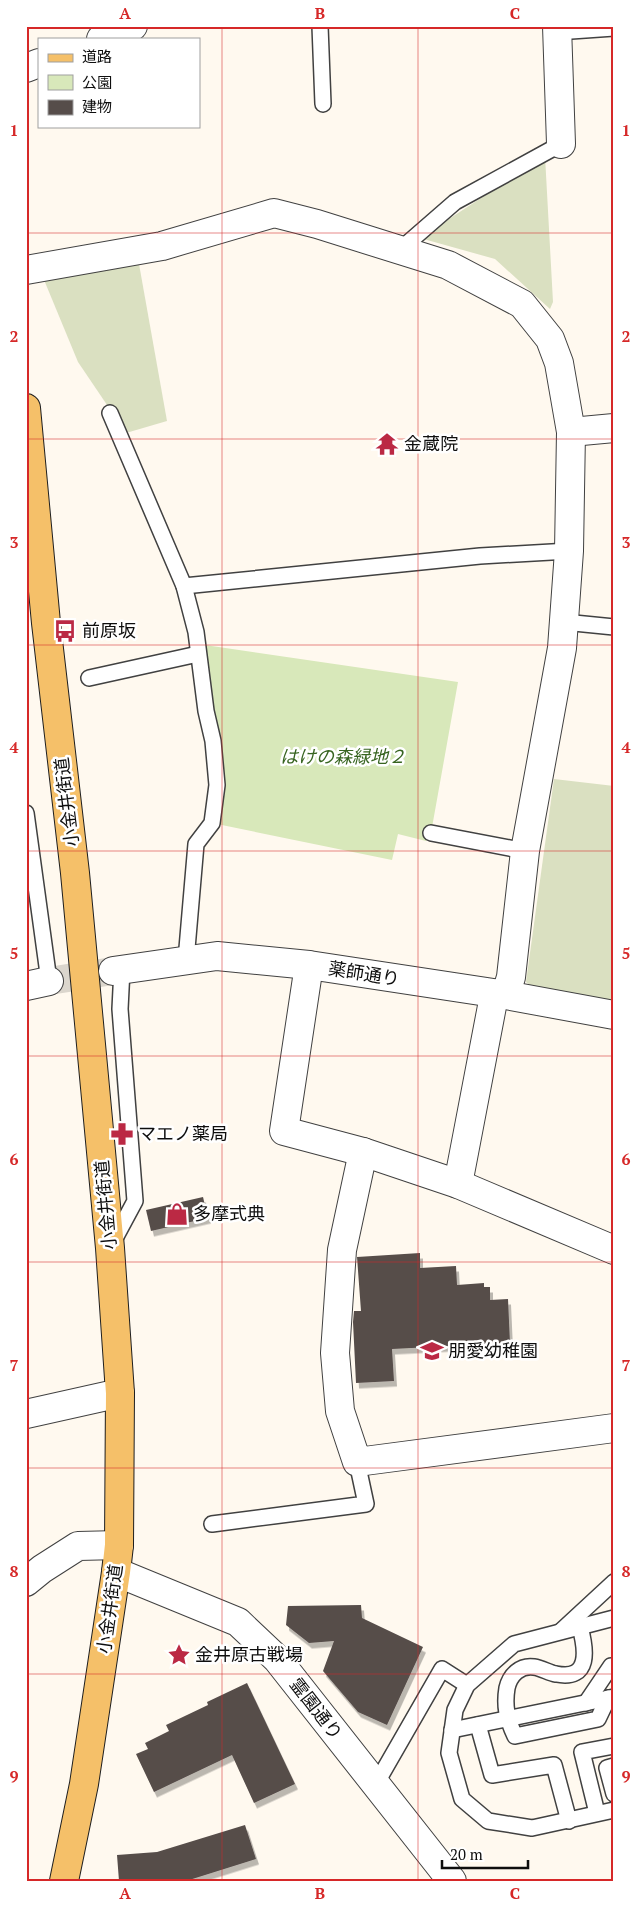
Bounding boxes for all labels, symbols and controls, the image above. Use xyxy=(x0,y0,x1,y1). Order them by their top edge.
text: A xyxy=(119,2,131,24)
text: B xyxy=(315,2,325,24)
text: C xyxy=(510,2,520,24)
legend xyxy=(38,38,200,128)
text: 道路 xyxy=(82,46,112,66)
text: 公園 xyxy=(82,72,112,92)
text: 建物 xyxy=(82,96,112,116)
text: 1 xyxy=(9,119,19,141)
text: 1 xyxy=(621,119,631,141)
text: 2 xyxy=(9,325,19,347)
text: 2 xyxy=(621,325,631,347)
temple icon: 金蔵院 xyxy=(374,431,400,457)
place label: 金蔵院 xyxy=(404,431,458,455)
text: 3 xyxy=(9,531,19,553)
text: 3 xyxy=(621,531,631,553)
bus stop icon: 前原坂 xyxy=(52,618,78,644)
place label: 前原坂 xyxy=(82,618,136,642)
text: 4 xyxy=(9,736,19,758)
text: 4 xyxy=(621,736,631,758)
park label: はけの森緑地２ xyxy=(280,744,406,768)
street label: 小金井街道 xyxy=(49,756,83,848)
text: 5 xyxy=(9,942,19,964)
text: 5 xyxy=(621,942,631,964)
street label: 薬師通り xyxy=(327,956,402,990)
pharmacy icon: マエノ薬局 xyxy=(109,1121,135,1147)
place label: マエノ薬局 xyxy=(138,1121,228,1145)
text: 6 xyxy=(9,1148,19,1170)
text: 6 xyxy=(621,1148,631,1170)
street label: 小金井街道 xyxy=(89,1159,121,1251)
shop icon: 多摩式典 xyxy=(164,1201,190,1227)
place label: 多摩式典 xyxy=(193,1201,265,1225)
school or university icon: 朋愛幼稚園 xyxy=(419,1338,445,1364)
place label: 朋愛幼稚園 xyxy=(448,1338,538,1362)
text: 7 xyxy=(9,1354,19,1376)
text: 7 xyxy=(621,1354,631,1376)
text: 8 xyxy=(9,1560,19,1582)
text: 8 xyxy=(621,1560,631,1582)
street label: 小金井街道 xyxy=(91,1563,127,1655)
place icon: 金井原古戦場 xyxy=(166,1642,192,1668)
place label: 金井原古戦場 xyxy=(195,1642,303,1666)
street label: 霊園通り xyxy=(285,1673,348,1744)
text: 9 xyxy=(9,1765,19,1787)
text: 9 xyxy=(621,1765,631,1787)
scale bar xyxy=(442,1837,529,1869)
text: 20 m xyxy=(450,1844,483,1864)
text: A xyxy=(119,1882,131,1904)
text: B xyxy=(315,1882,325,1904)
text: C xyxy=(510,1882,520,1904)

